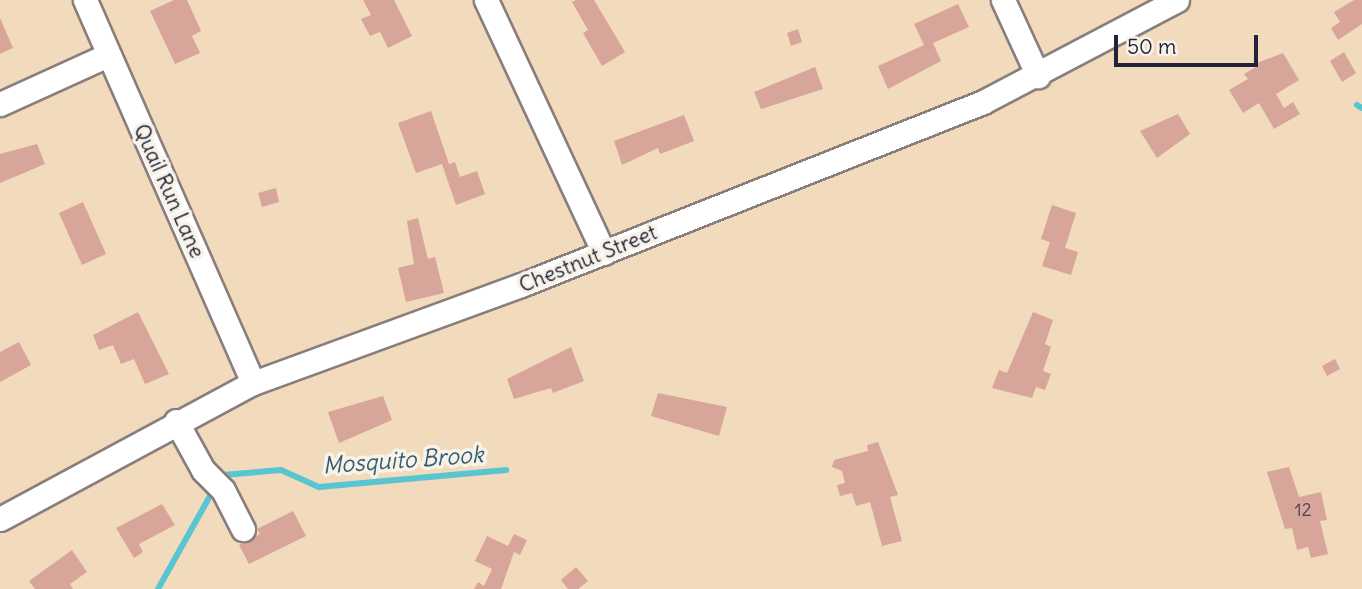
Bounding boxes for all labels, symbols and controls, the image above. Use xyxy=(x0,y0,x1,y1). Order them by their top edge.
scale bar xyxy=(1117,21,1260,65)
text: 50 m xyxy=(1127,33,1176,60)
street label: Quail Run Lane xyxy=(128,120,210,262)
street label: Chestnut Street xyxy=(515,220,661,298)
water label: Mosquito Brook xyxy=(322,441,484,479)
house number: 12 xyxy=(1294,499,1312,521)

